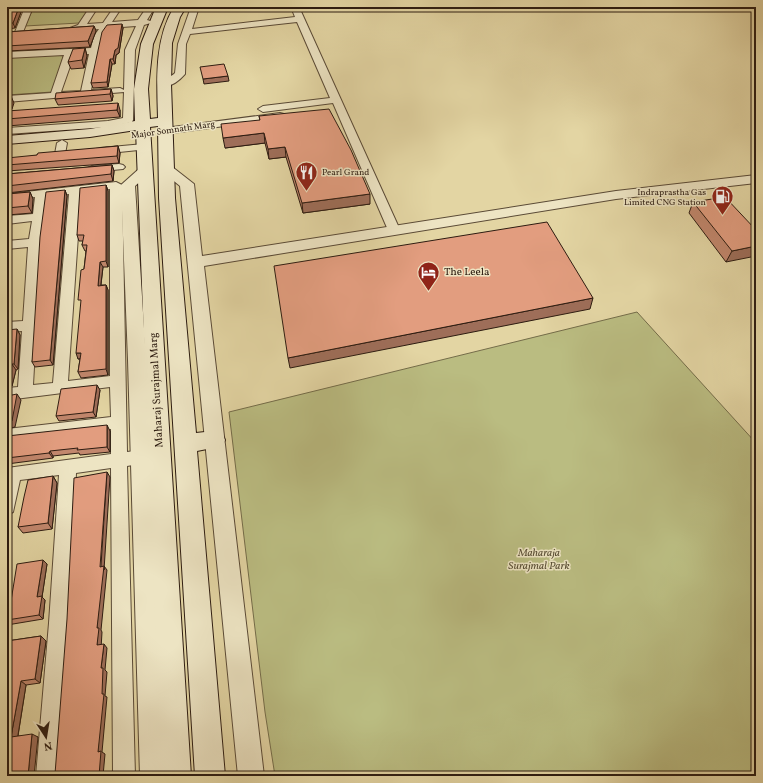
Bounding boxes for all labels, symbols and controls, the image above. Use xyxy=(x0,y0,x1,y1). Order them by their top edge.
street label: Major Somnath Marg xyxy=(130,118,216,142)
restaurant icon: Pearl Grand xyxy=(294,159,320,192)
place label: Pearl Grand xyxy=(322,166,369,179)
fuel station icon: Indraprastha Gas Limited CNG Station xyxy=(709,184,735,217)
place label: Indraprastha Gas Limited CNG Station xyxy=(624,186,707,209)
hotel icon: The Leela xyxy=(416,259,442,292)
place label: The Leela xyxy=(444,265,490,280)
street label: Maharaj Surajmal Marg xyxy=(146,332,168,448)
park label: Maharaja Surajmal Park xyxy=(508,546,570,574)
north arrow xyxy=(26,717,66,757)
text: N xyxy=(42,737,53,753)

